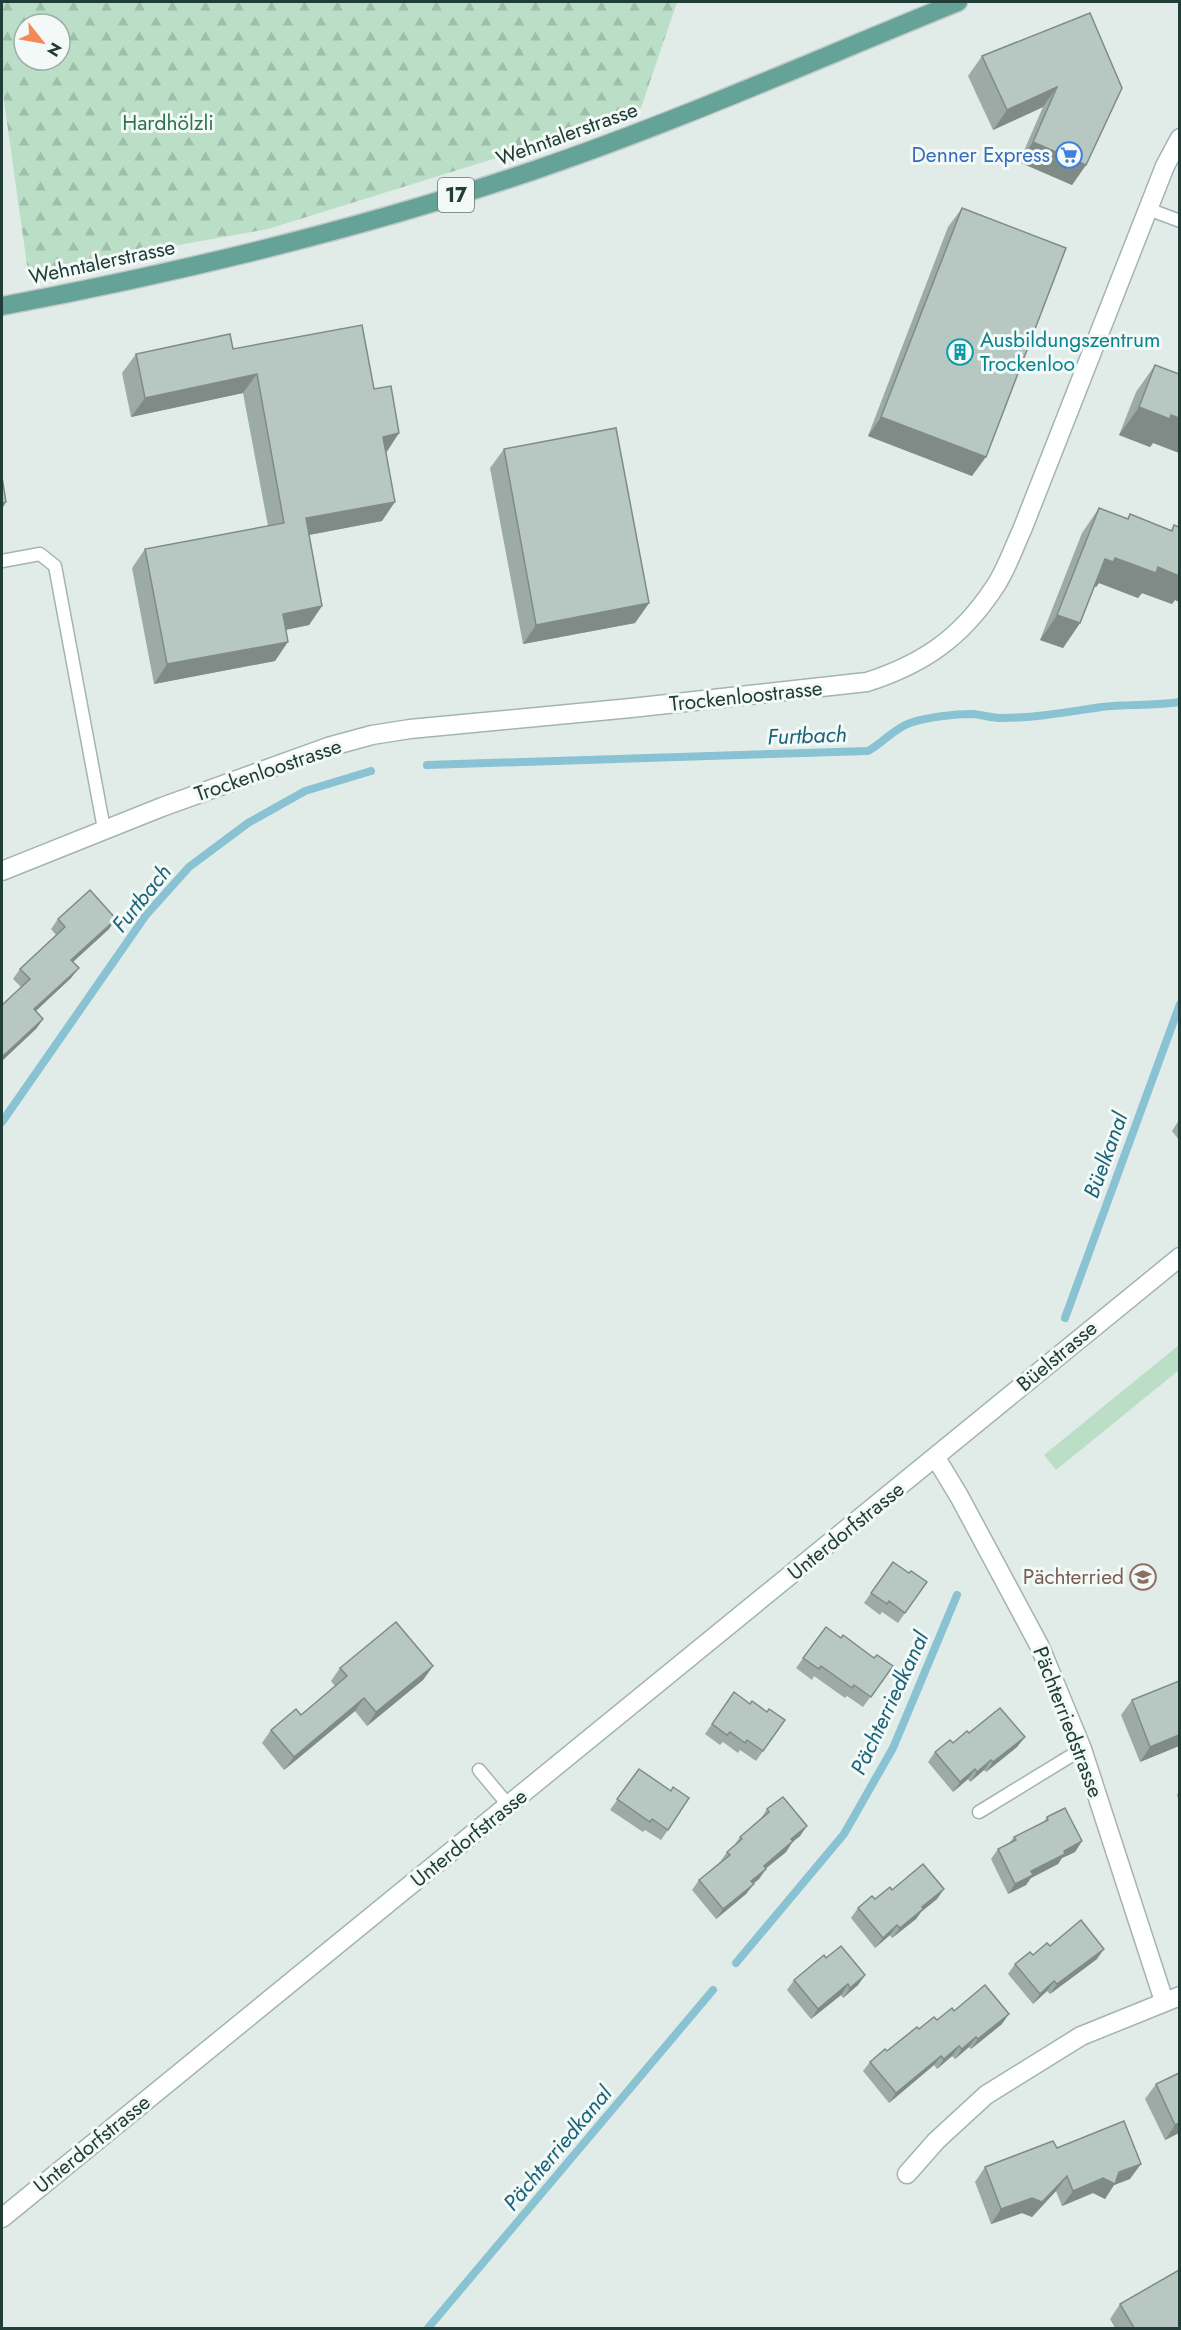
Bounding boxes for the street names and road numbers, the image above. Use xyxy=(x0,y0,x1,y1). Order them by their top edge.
street label: Wehntalerstrasse xyxy=(492,94,642,173)
road number: 17 xyxy=(438,178,474,212)
street label: Wehntalerstrasse xyxy=(26,232,178,292)
street label: Trockenloostrasse xyxy=(668,673,824,719)
street label: Trockenloostrasse xyxy=(191,731,346,809)
street label: Büelstrasse xyxy=(1010,1313,1104,1399)
street label: Unterdorfstrasse xyxy=(781,1474,911,1587)
street label: Pächterriedstrasse xyxy=(1025,1642,1111,1802)
street label: Unterdorfstrasse xyxy=(404,1781,534,1894)
street label: Unterdorfstrasse xyxy=(27,2087,157,2200)

